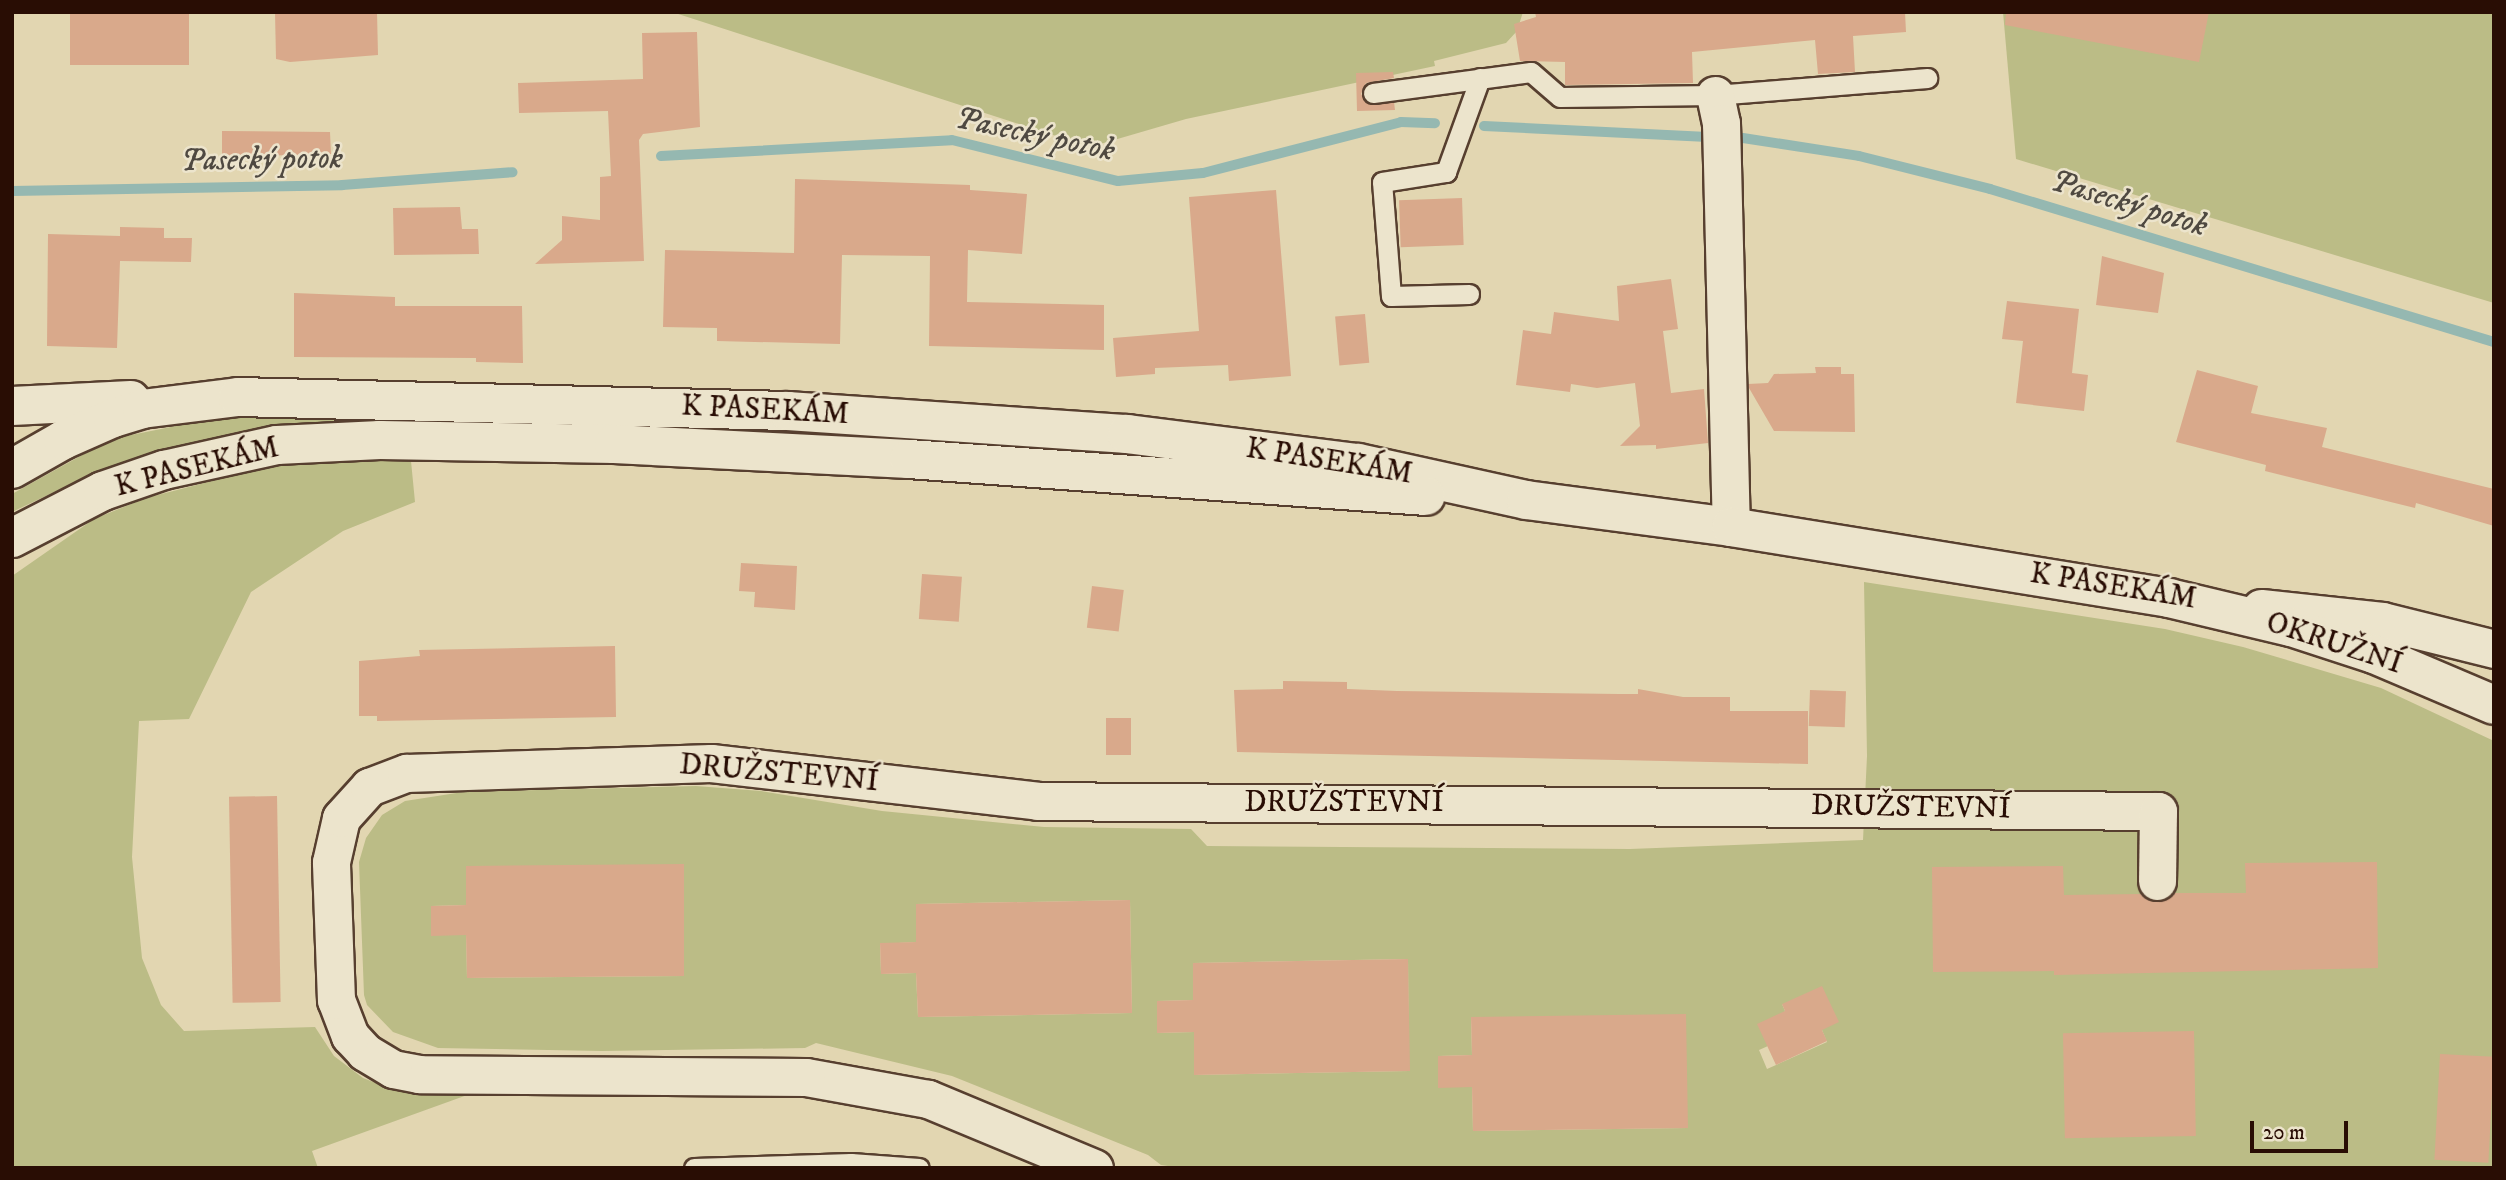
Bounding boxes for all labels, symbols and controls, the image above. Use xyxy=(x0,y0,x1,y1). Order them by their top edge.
water label: Pasecký potok xyxy=(952,99,1118,171)
water label: Pasecký potok xyxy=(181,139,343,181)
water label: Pasecký potok xyxy=(2046,162,2212,246)
street label: K PASEKÁM xyxy=(680,389,850,433)
street label: K PASEKÁM xyxy=(111,430,283,506)
street label: K PASEKÁM xyxy=(1243,431,1415,493)
street label: K PASEKÁM xyxy=(2027,556,2199,618)
street label: OKRUŽNÍ xyxy=(2261,605,2407,683)
street label: DRUŽSTEVNÍ xyxy=(678,747,880,801)
street label: DRUŽSTEVNÍ xyxy=(1244,785,1444,821)
street label: DRUŽSTEVNÍ xyxy=(1811,788,2011,828)
scale bar xyxy=(2254,1106,2352,1150)
text: 20 m xyxy=(2263,1120,2305,1146)

